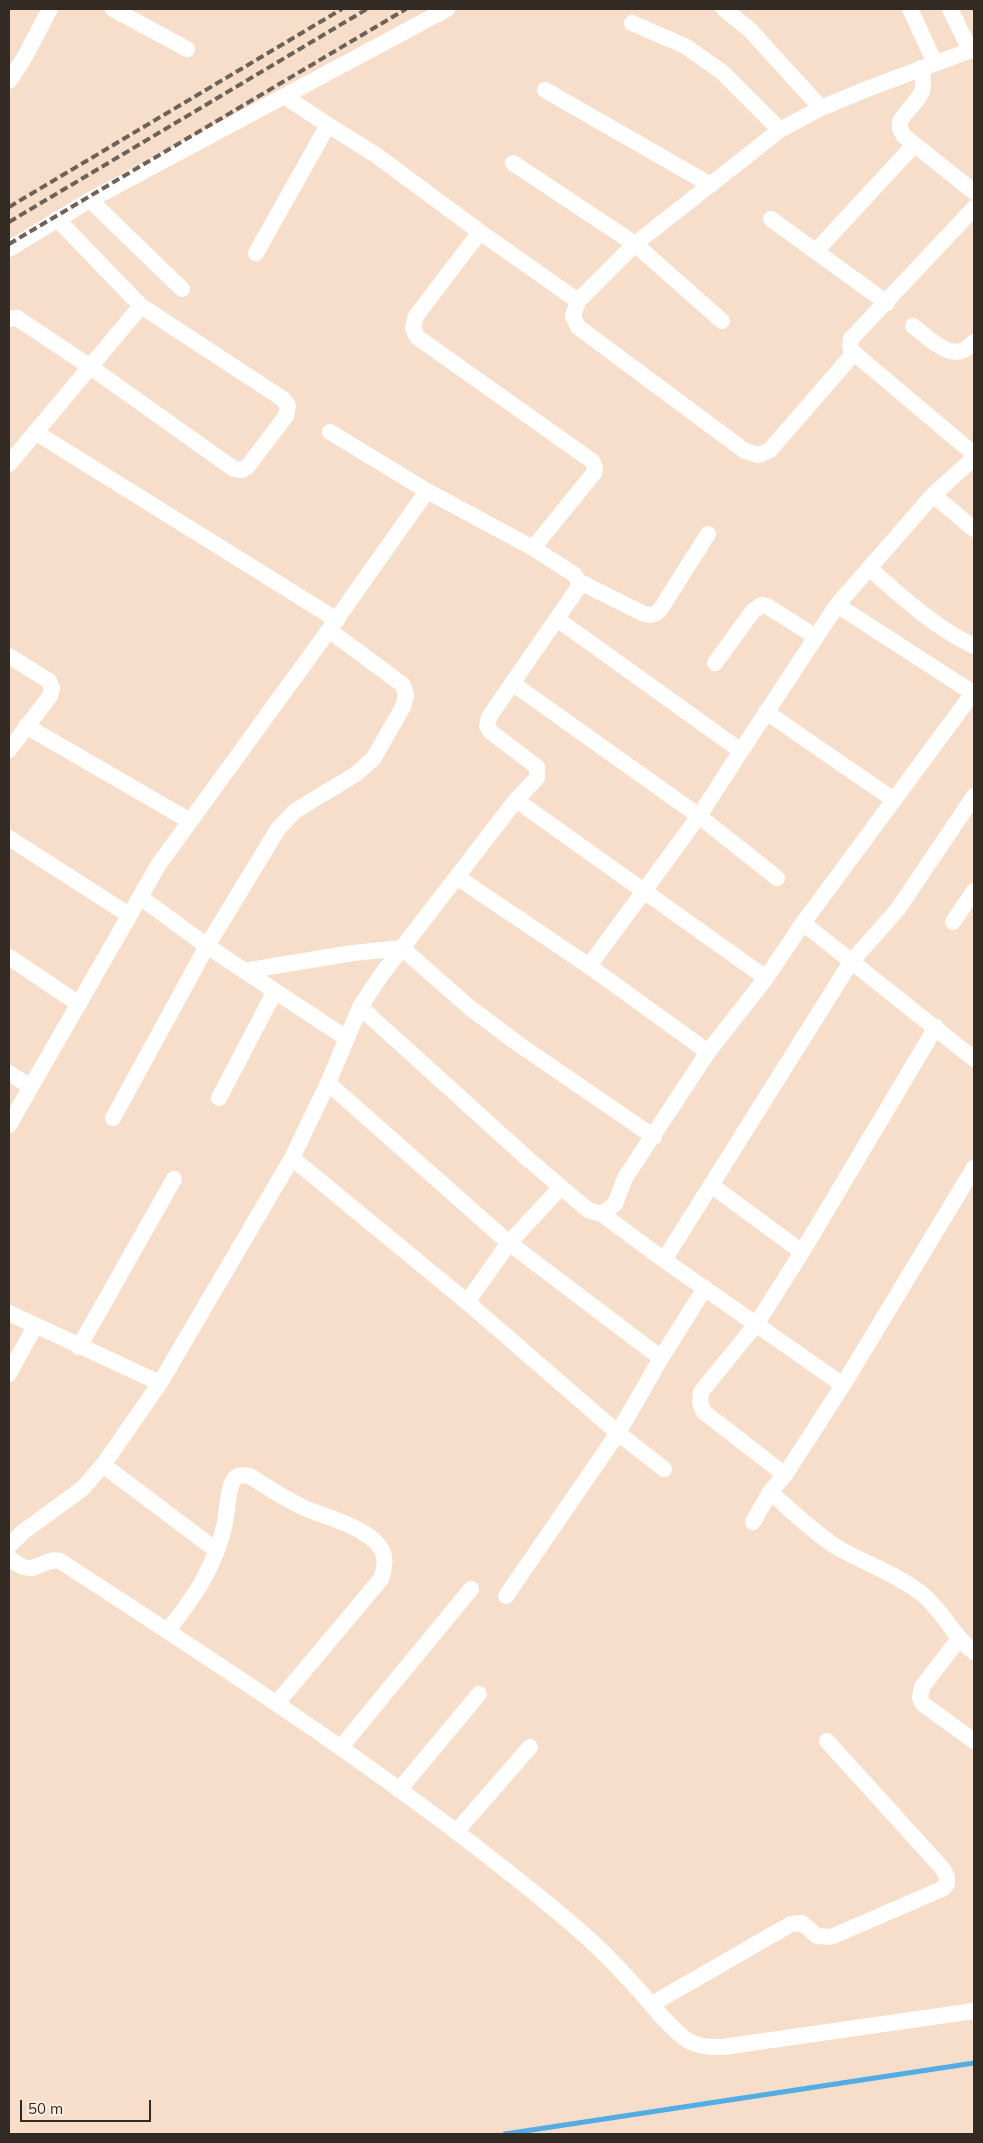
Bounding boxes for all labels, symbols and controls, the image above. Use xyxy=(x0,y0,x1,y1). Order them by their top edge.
scale bar xyxy=(22,2090,154,2122)
text: 50 m xyxy=(28,2099,63,2118)

